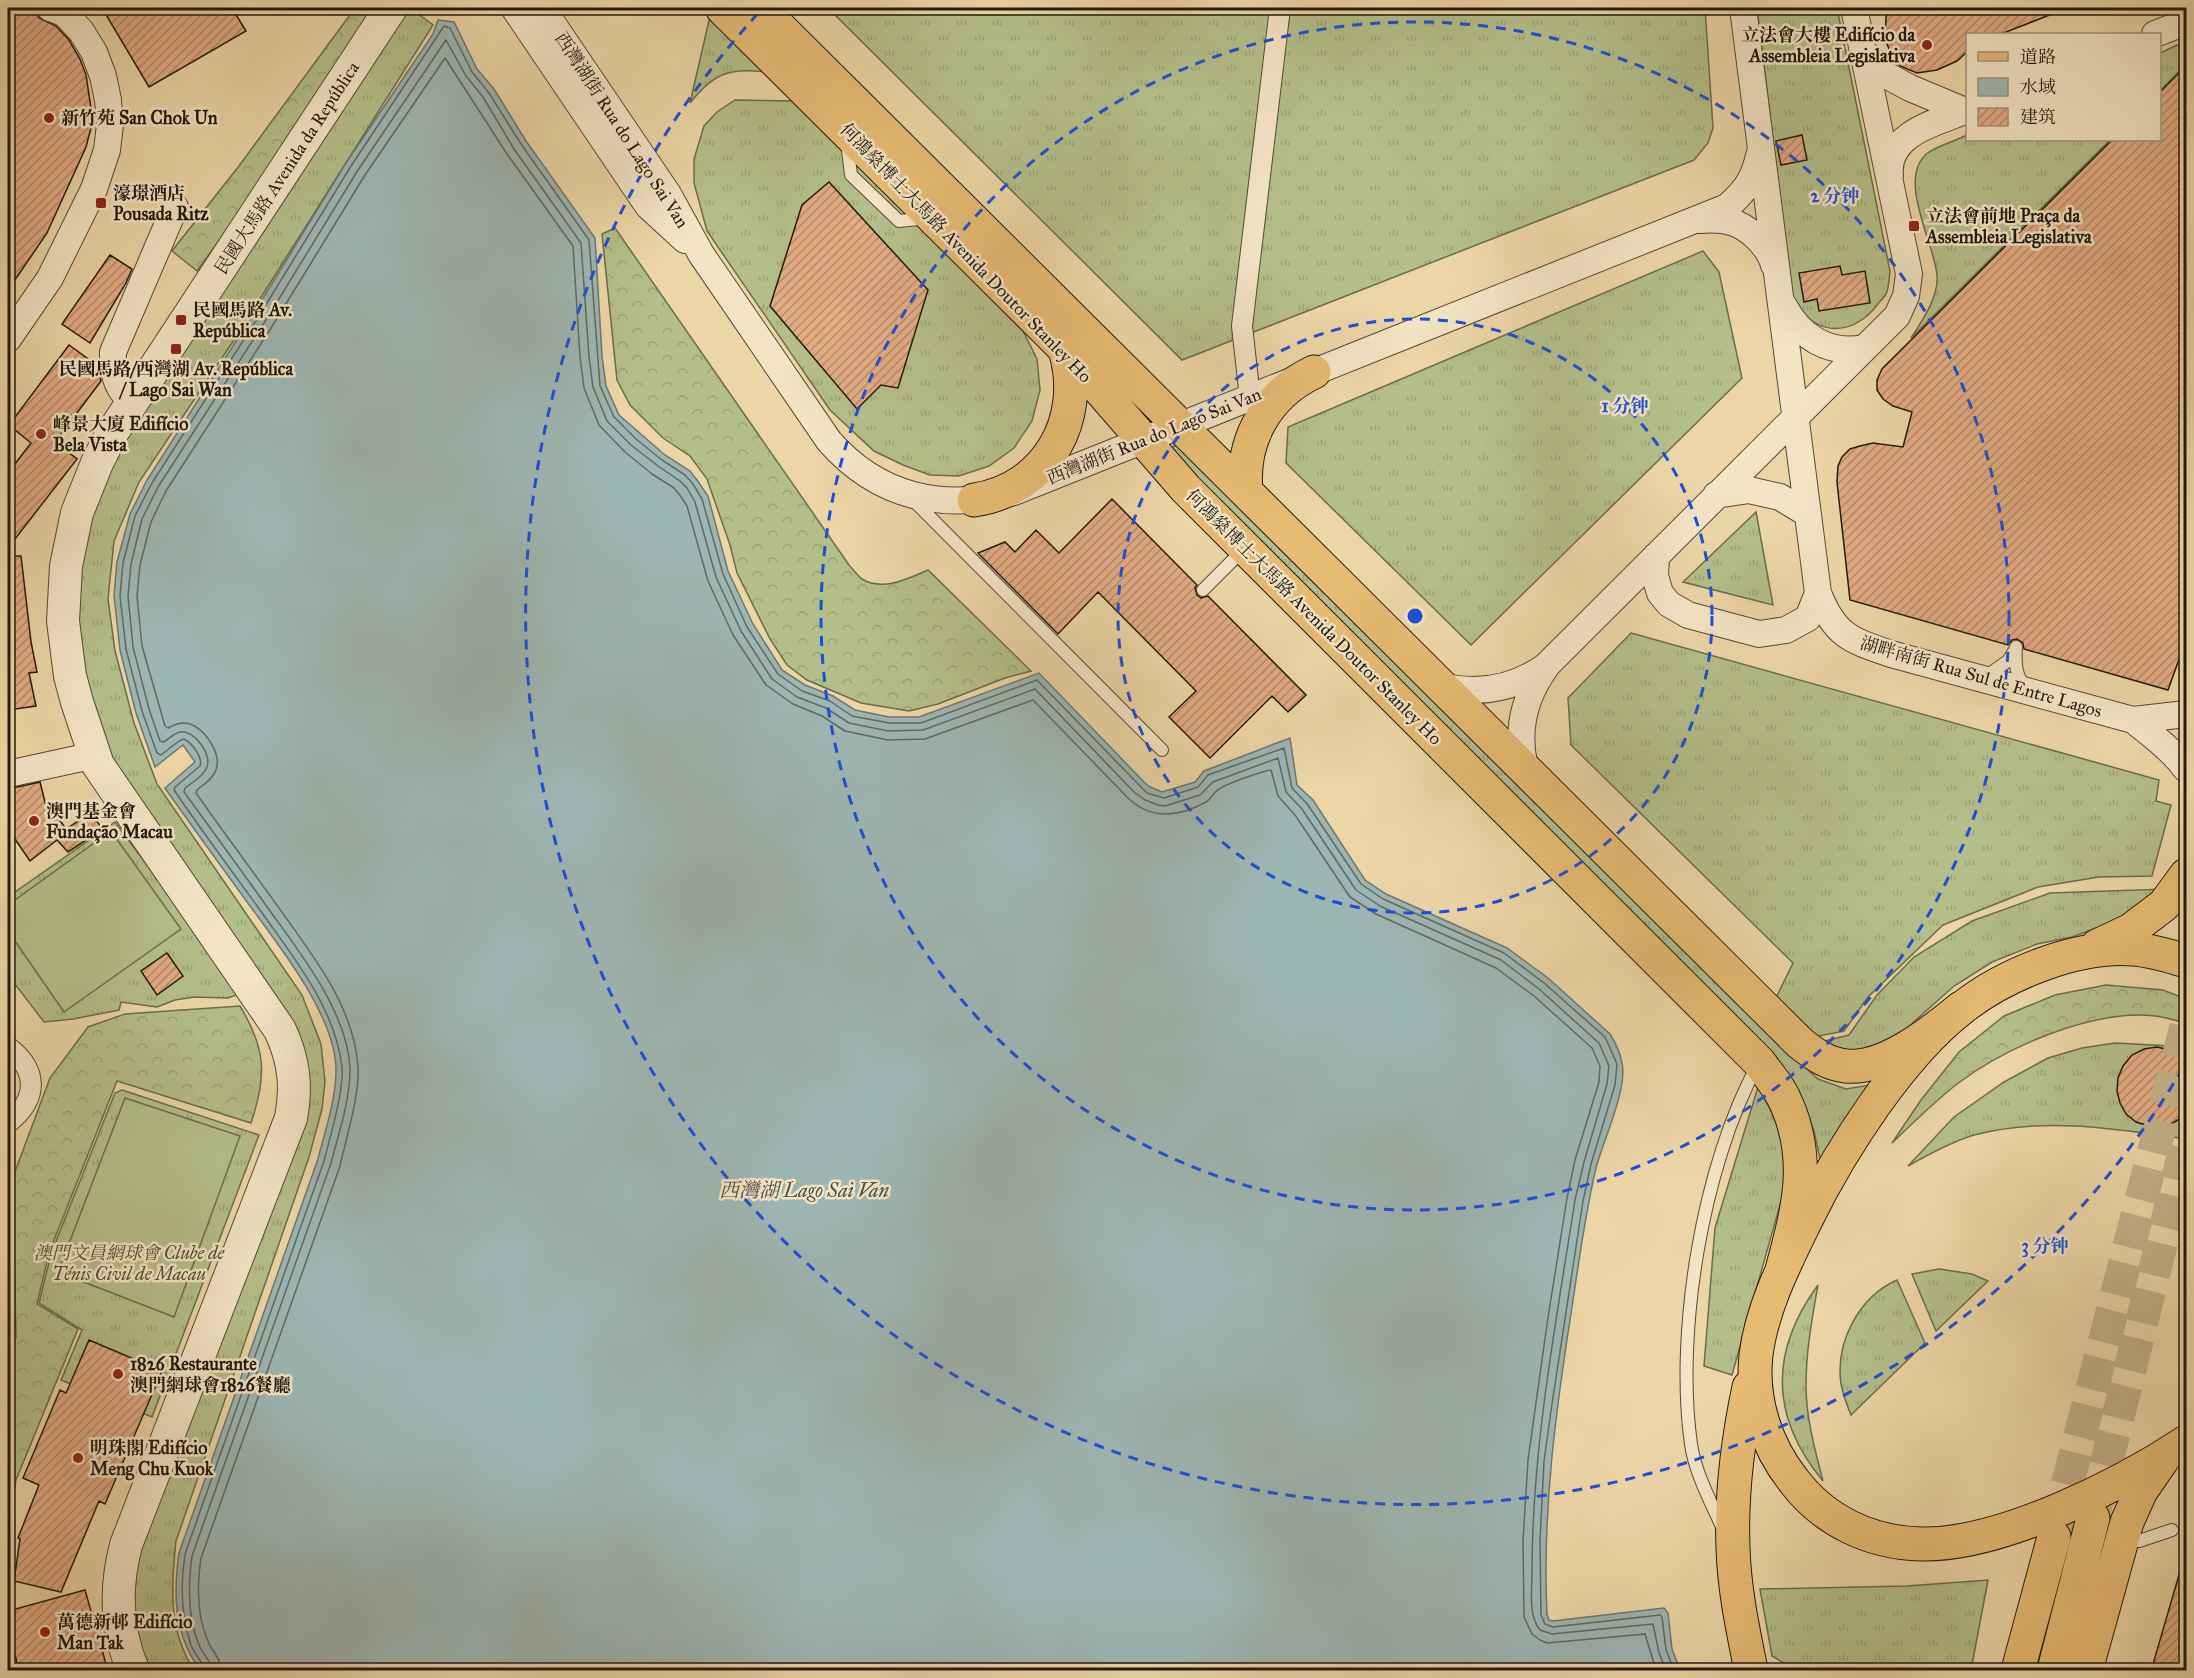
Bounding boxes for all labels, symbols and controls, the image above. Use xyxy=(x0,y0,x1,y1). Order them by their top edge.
place label: 立法會大樓 Edifício da Assembleia Legislativa xyxy=(1741,24,1915,68)
street label: 西灣湖街 Rua do Lago Sai Van xyxy=(550,28,694,233)
legend xyxy=(1966,33,2161,141)
marker: 立法會大樓 Edifício da Assembleia Legislativa xyxy=(1920,38,1934,52)
text: 道路 xyxy=(2020,46,2056,68)
street label: 民國大馬路 Avenida da República xyxy=(210,57,364,278)
text: 水域 xyxy=(2020,76,2056,98)
text: 建筑 xyxy=(2020,106,2056,128)
place label: 新竹苑 San Chok Un xyxy=(61,107,218,129)
marker: 新竹苑 San Chok Un xyxy=(42,111,56,125)
street label: 何鴻燊博士大馬路 Avenida Doutor Stanley Ho xyxy=(836,119,1096,387)
place label: 濠璟酒店 Pousada Ritz xyxy=(113,182,209,225)
text: 2 分钟 xyxy=(1811,185,1859,207)
marker: 濠璟酒店 Pousada Ritz xyxy=(94,196,108,210)
place label: 立法會前地 Praça da Assembleia Legislativa xyxy=(1925,205,2092,249)
marker: 立法會前地 Praça da Assembleia Legislativa xyxy=(1907,219,1921,233)
place label: 民國馬路 Av. República xyxy=(193,299,292,343)
marker: 民國馬路 Av. República xyxy=(174,313,188,327)
marker: 民國馬路/西灣湖 Av. República / Lago Sai Wan xyxy=(169,342,183,356)
place label: 民國馬路/西灣湖 Av. República / Lago Sai Wan xyxy=(59,358,293,402)
street label: 西灣湖街 Rua do Lago Sai Van xyxy=(1044,383,1265,490)
text: 1 分钟 xyxy=(1602,395,1649,417)
place label: 峰景大廈 Edifício Bela Vista xyxy=(53,413,188,456)
marker: 峰景大廈 Edifício Bela Vista xyxy=(34,427,48,441)
street label: 何鴻燊博士大馬路 Avenida Doutor Stanley Ho xyxy=(1182,485,1446,749)
centre of rings xyxy=(1405,606,1425,626)
street label: 湖畔南街 Rua Sul de Entre Lagos xyxy=(1857,632,2104,723)
place label: 澳門基金會 Fundação Macau xyxy=(46,800,173,844)
marker: 澳門基金會 Fundação Macau xyxy=(27,814,41,828)
water label: 西灣湖 Lago Sai Van xyxy=(719,1178,889,1202)
text: 3 分钟 xyxy=(2021,1235,2069,1258)
park label: 澳門文員網球會 Clube de Ténis Civil de Macau xyxy=(34,1242,226,1285)
place label: 1826 Restaurante 澳門網球會1826餐廳 xyxy=(130,1353,291,1396)
marker: 1826 Restaurante 澳門網球會1826餐廳 xyxy=(111,1367,125,1381)
place label: 明珠閣 Edifício Meng Chu Kuok xyxy=(90,1437,214,1481)
marker: 明珠閣 Edifício Meng Chu Kuok xyxy=(71,1451,85,1465)
place label: 萬德新邨 Edifício Man Tak xyxy=(57,1611,192,1654)
marker: 萬德新邨 Edifício Man Tak xyxy=(38,1625,52,1639)

